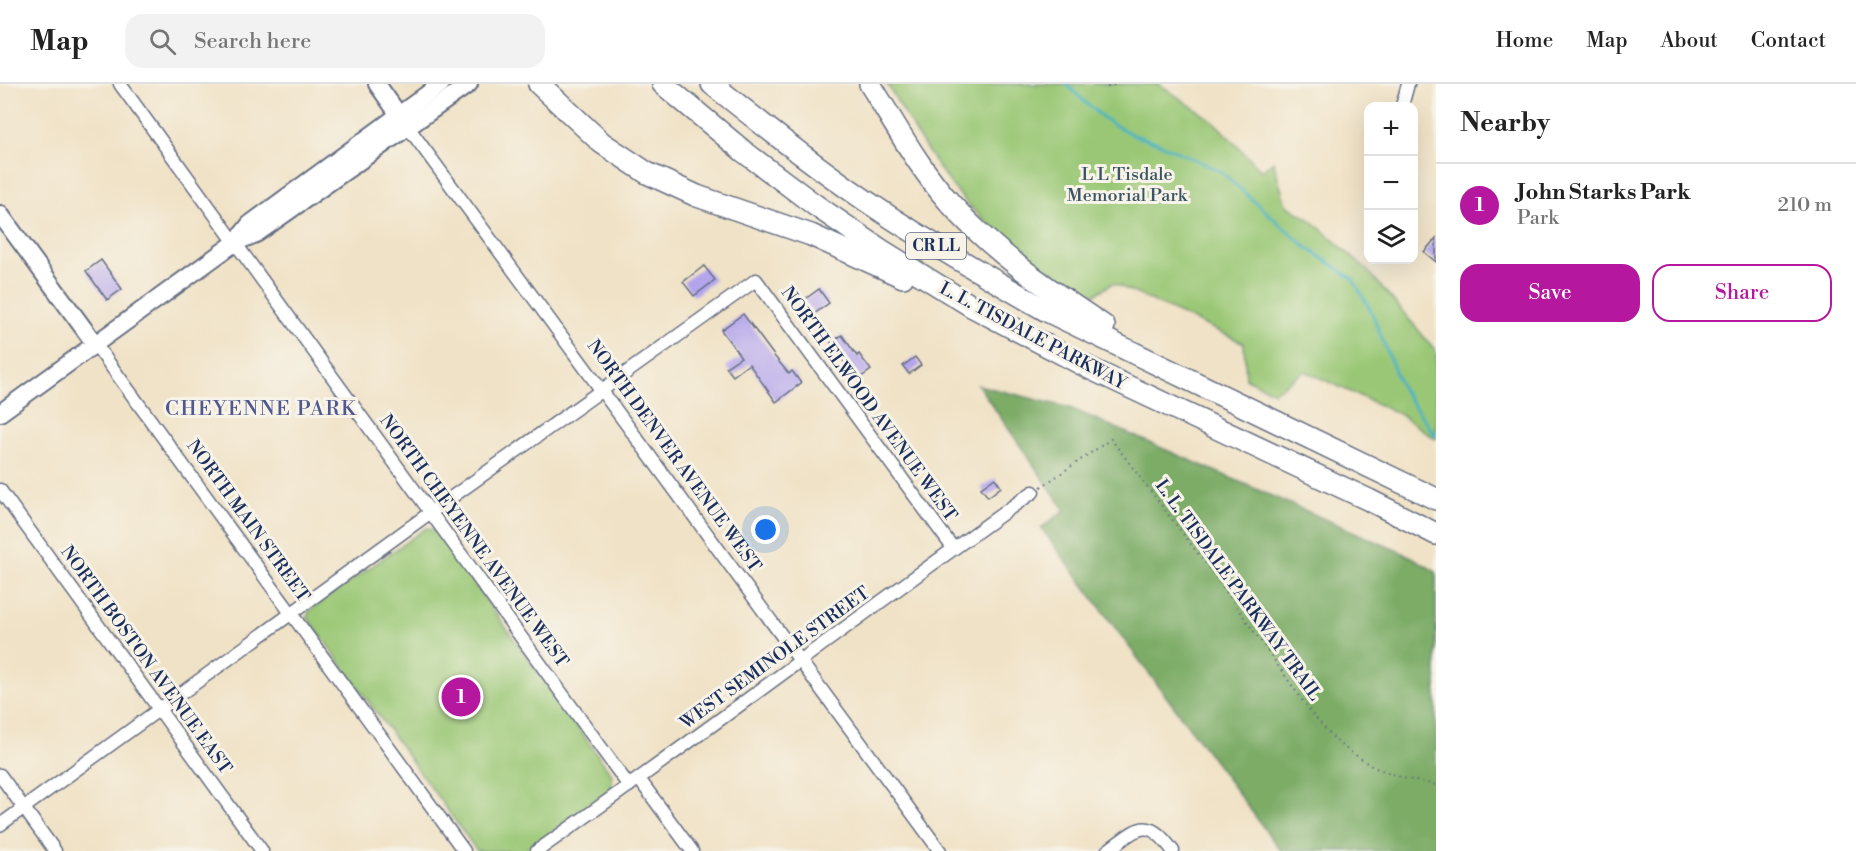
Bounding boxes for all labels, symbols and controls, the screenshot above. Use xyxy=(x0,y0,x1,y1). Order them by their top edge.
search box xyxy=(125,14,545,68)
text: Map xyxy=(30,24,89,59)
icon: search xyxy=(146,25,179,58)
text: Search here xyxy=(194,28,311,55)
text: Home xyxy=(1496,28,1553,54)
text: Map xyxy=(1586,28,1628,54)
text: About xyxy=(1661,28,1718,54)
text: Contact xyxy=(1751,28,1826,54)
map controls xyxy=(1364,102,1418,264)
button: + xyxy=(1364,102,1418,156)
text: Nearby xyxy=(1460,107,1550,139)
button: − xyxy=(1364,156,1418,210)
park label: L L Tisdale Memorial Park xyxy=(1067,163,1189,207)
text: John Starks Park xyxy=(1517,179,1691,206)
text: 1 xyxy=(1475,193,1484,218)
text: 210 m xyxy=(1777,193,1832,218)
text: Park xyxy=(1517,206,1559,231)
button: layers xyxy=(1364,210,1418,264)
road number: CR LL xyxy=(906,233,966,259)
button: Save xyxy=(1460,264,1640,322)
button: Share xyxy=(1652,264,1832,322)
street label: L. L. TISDALE PARKWAY xyxy=(935,277,1132,396)
street label: NORTH ELWOOD AVENUE WEST xyxy=(776,282,962,526)
street label: NORTH DENVER AVENUE WEST xyxy=(582,335,766,577)
district label: CHEYENNE PARK xyxy=(165,397,357,422)
street label: NORTH CHEYENNE AVENUE WEST xyxy=(374,410,574,672)
street label: NORTH MAIN STREET xyxy=(181,435,315,607)
street label: L. L. TISDALE PARKWAY TRAIL xyxy=(1150,475,1326,705)
your location xyxy=(751,515,780,544)
street label: NORTH BOSTON AVENUE EAST xyxy=(55,541,237,779)
street label: WEST SEMINOLE STREET xyxy=(675,581,875,735)
pin: 1 xyxy=(442,674,480,720)

